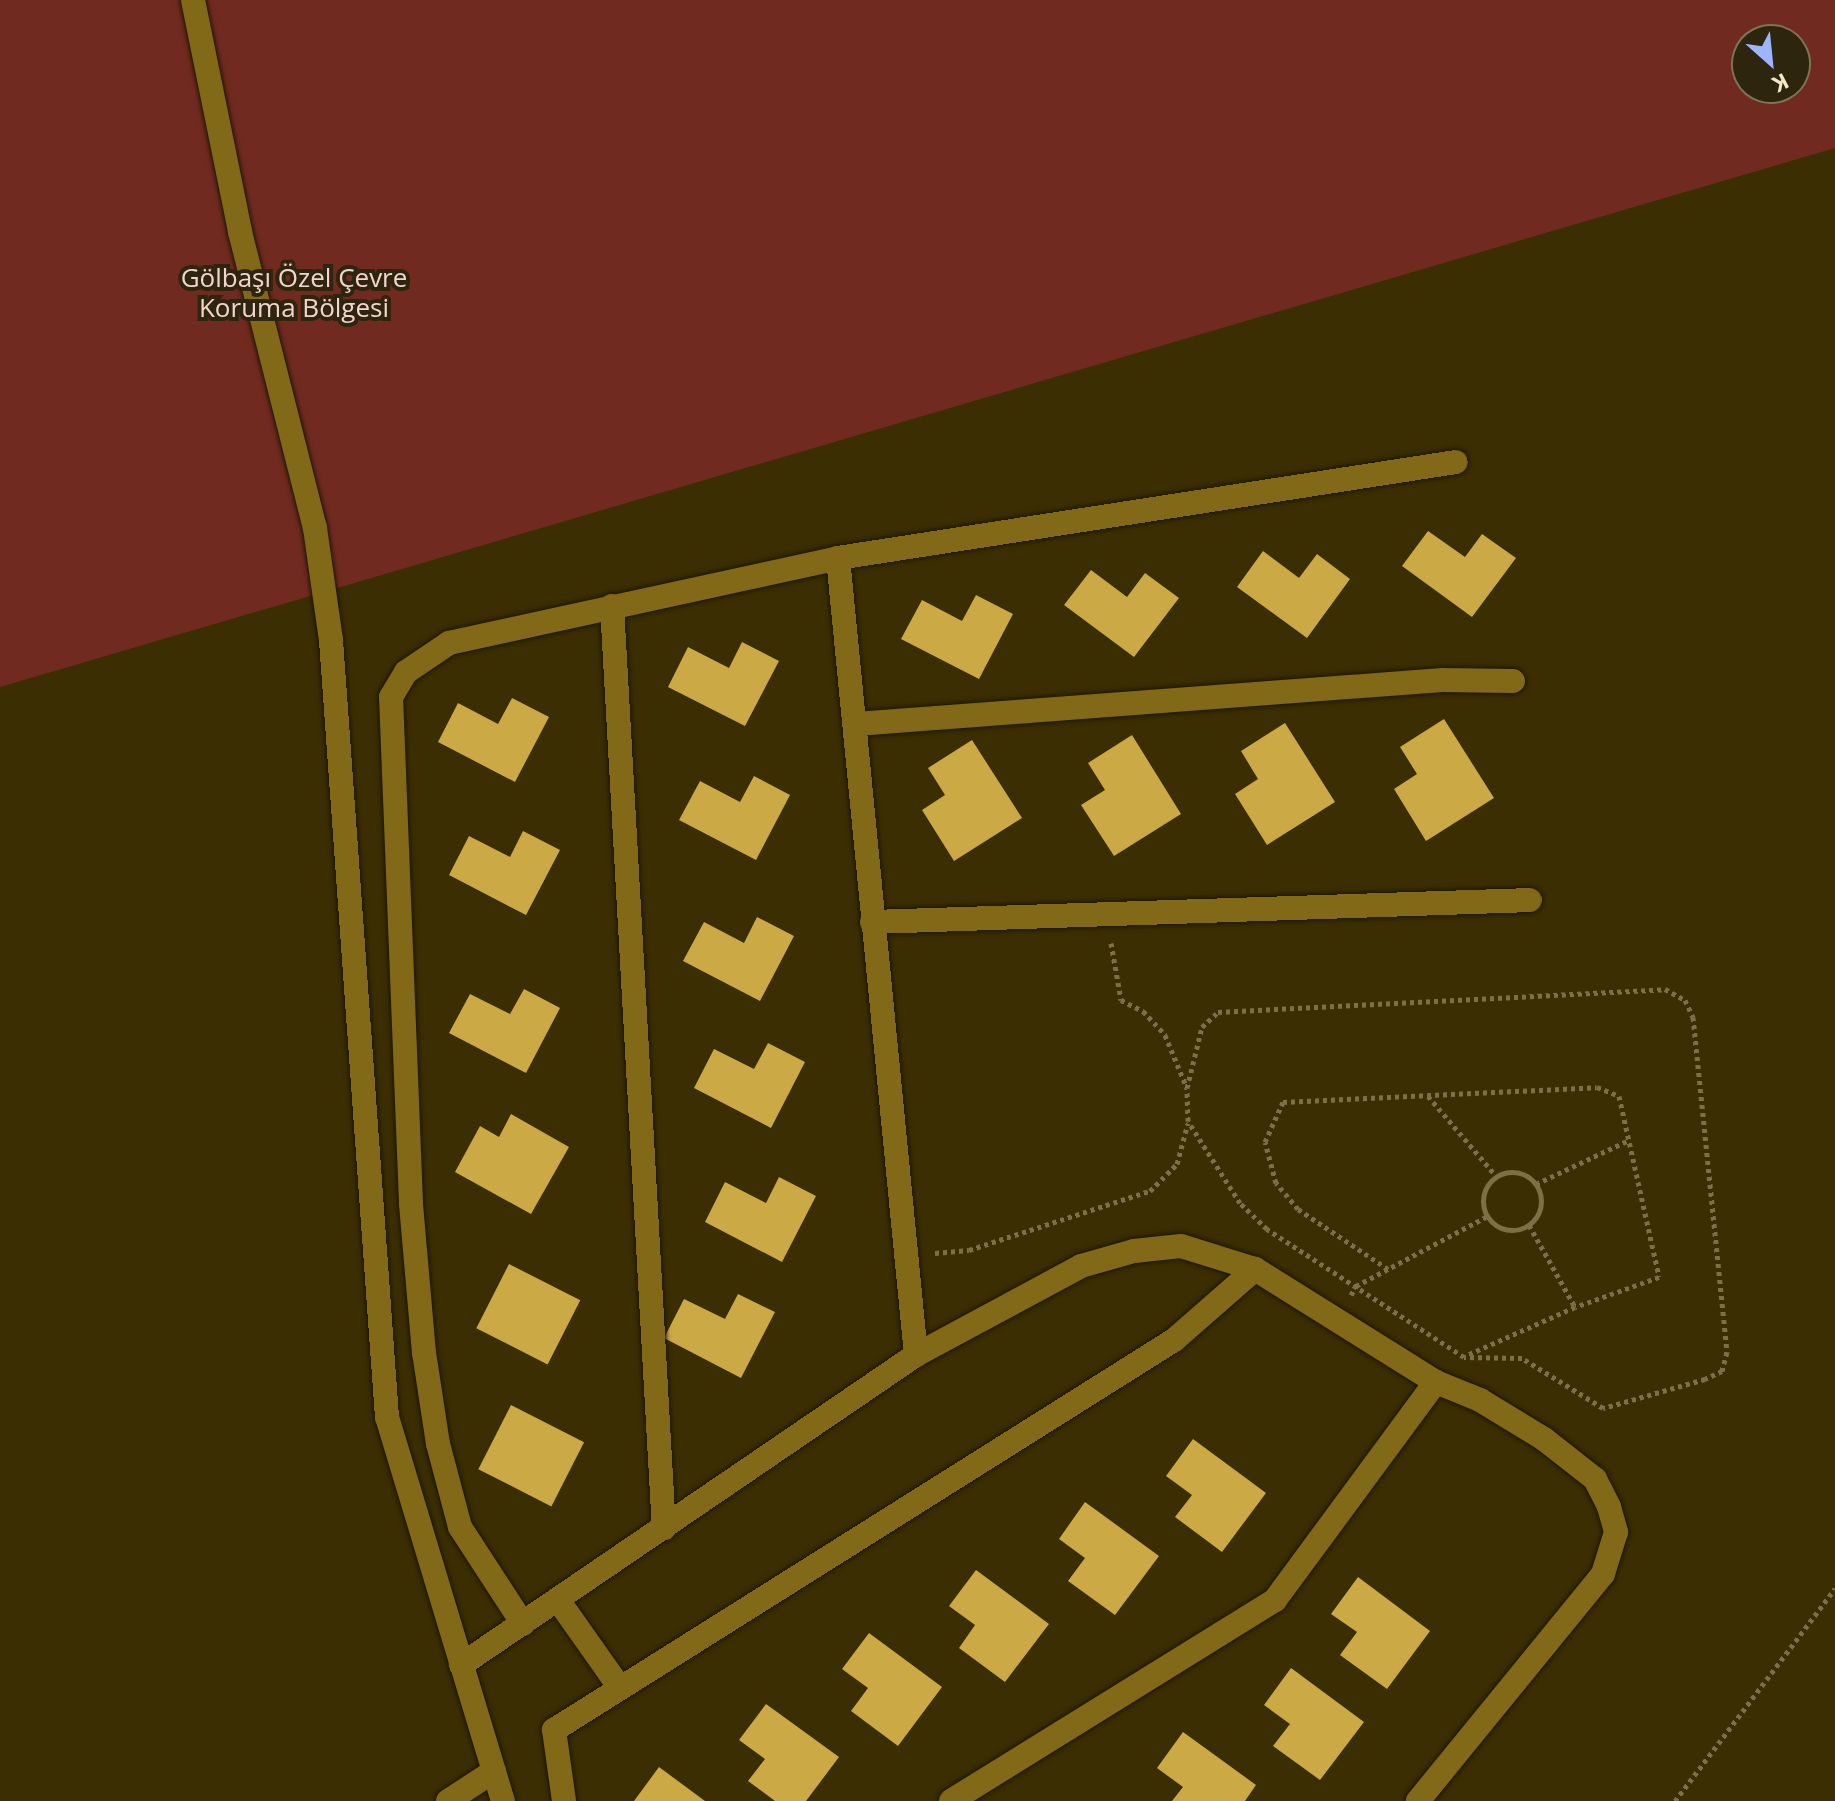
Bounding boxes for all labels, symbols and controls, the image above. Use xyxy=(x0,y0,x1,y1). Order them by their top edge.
north arrow xyxy=(1731,24,1811,104)
text: K xyxy=(1768,67,1794,100)
park label: Gölbaşı Özel Çevre Koruma Bölgesi xyxy=(181,262,407,324)

